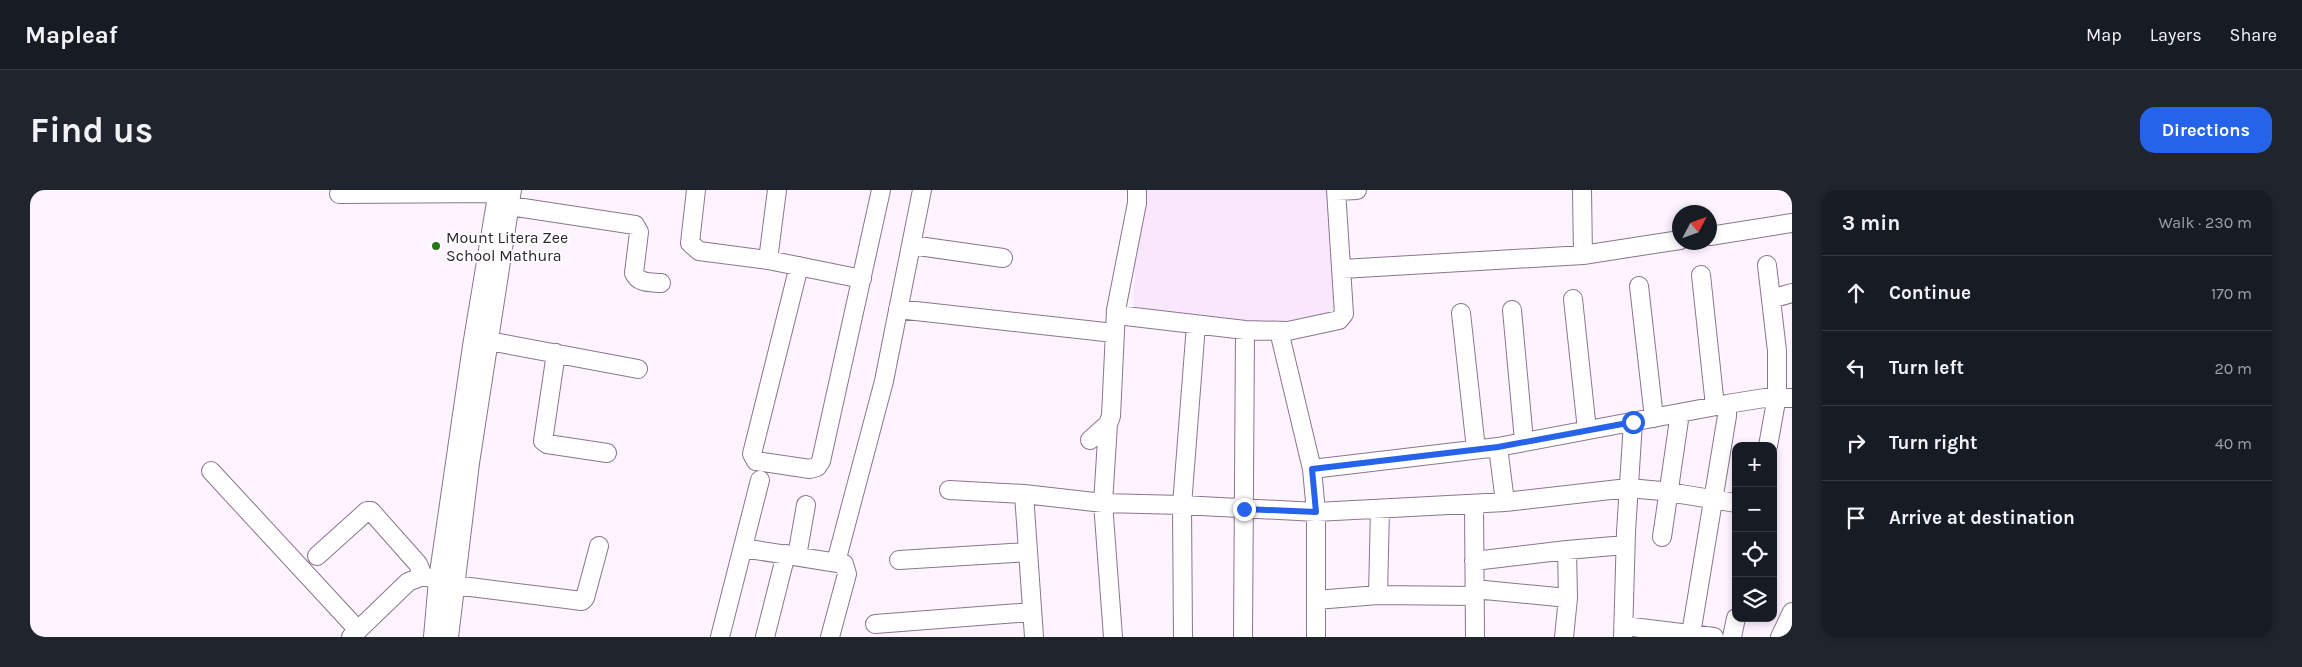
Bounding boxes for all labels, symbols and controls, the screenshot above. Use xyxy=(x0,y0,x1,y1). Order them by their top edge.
text: Mapleaf xyxy=(25,21,118,49)
text: Map xyxy=(2086,24,2122,46)
text: Layers xyxy=(2150,24,2202,46)
text: Share xyxy=(2230,24,2277,46)
button: Directions xyxy=(2140,107,2272,153)
text: Find us xyxy=(30,110,153,151)
north arrow xyxy=(1672,205,1717,250)
text: 3 min xyxy=(1842,211,1900,235)
text: Walk · 230 m xyxy=(2158,213,2252,232)
place label: Mount Litera Zee School Mathura xyxy=(446,228,568,265)
marker: Mount Litera Zee School Mathura xyxy=(430,240,442,252)
icon: ahead xyxy=(1842,279,1870,307)
text: Continue xyxy=(1889,282,1971,304)
text: 170 m xyxy=(2211,284,2252,303)
icon: left xyxy=(1842,354,1870,382)
text: Turn left xyxy=(1889,357,1964,379)
text: 20 m xyxy=(2214,359,2252,378)
route start xyxy=(1622,411,1645,434)
icon: right xyxy=(1842,429,1870,457)
text: Turn right xyxy=(1889,432,1978,454)
text: 40 m xyxy=(2215,434,2252,453)
map controls xyxy=(1732,442,1777,622)
button: + xyxy=(1732,442,1777,487)
button: − xyxy=(1732,487,1777,532)
route end xyxy=(1233,498,1256,521)
icon: arrive xyxy=(1842,504,1870,532)
text: Arrive at destination xyxy=(1889,507,2075,529)
button: locate xyxy=(1732,532,1777,577)
button: layers xyxy=(1732,577,1777,622)

